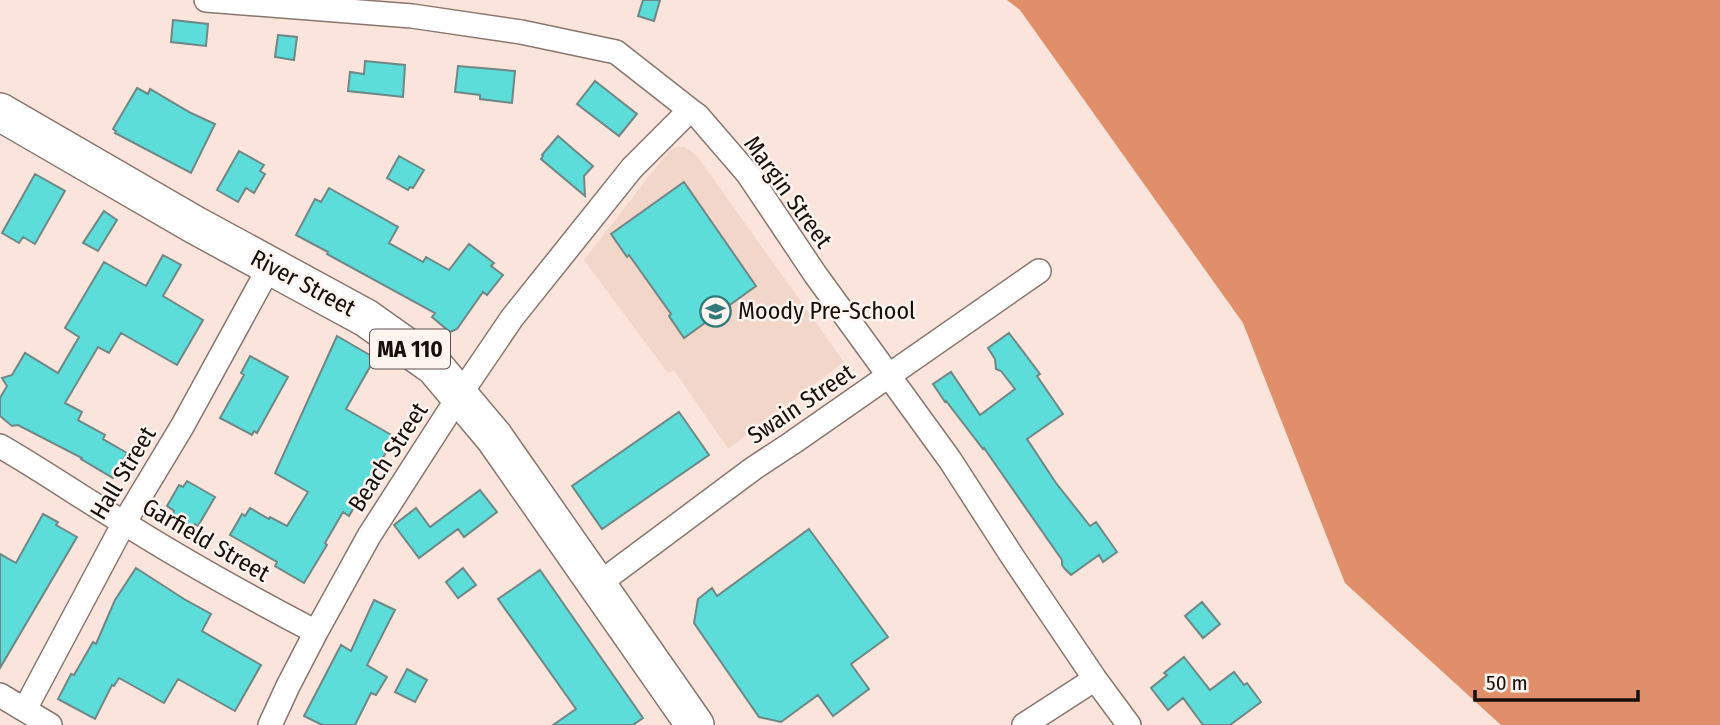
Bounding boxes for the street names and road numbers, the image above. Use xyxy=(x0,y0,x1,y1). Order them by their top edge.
street label: Margin Street xyxy=(738,131,838,254)
street label: River Street xyxy=(246,244,360,322)
road number: MA 110 xyxy=(370,330,450,368)
street label: Swain Street xyxy=(742,358,860,450)
street label: Beach Street xyxy=(342,397,434,517)
street label: Hall Street xyxy=(84,421,162,525)
street label: Garfield Street xyxy=(137,492,275,588)

